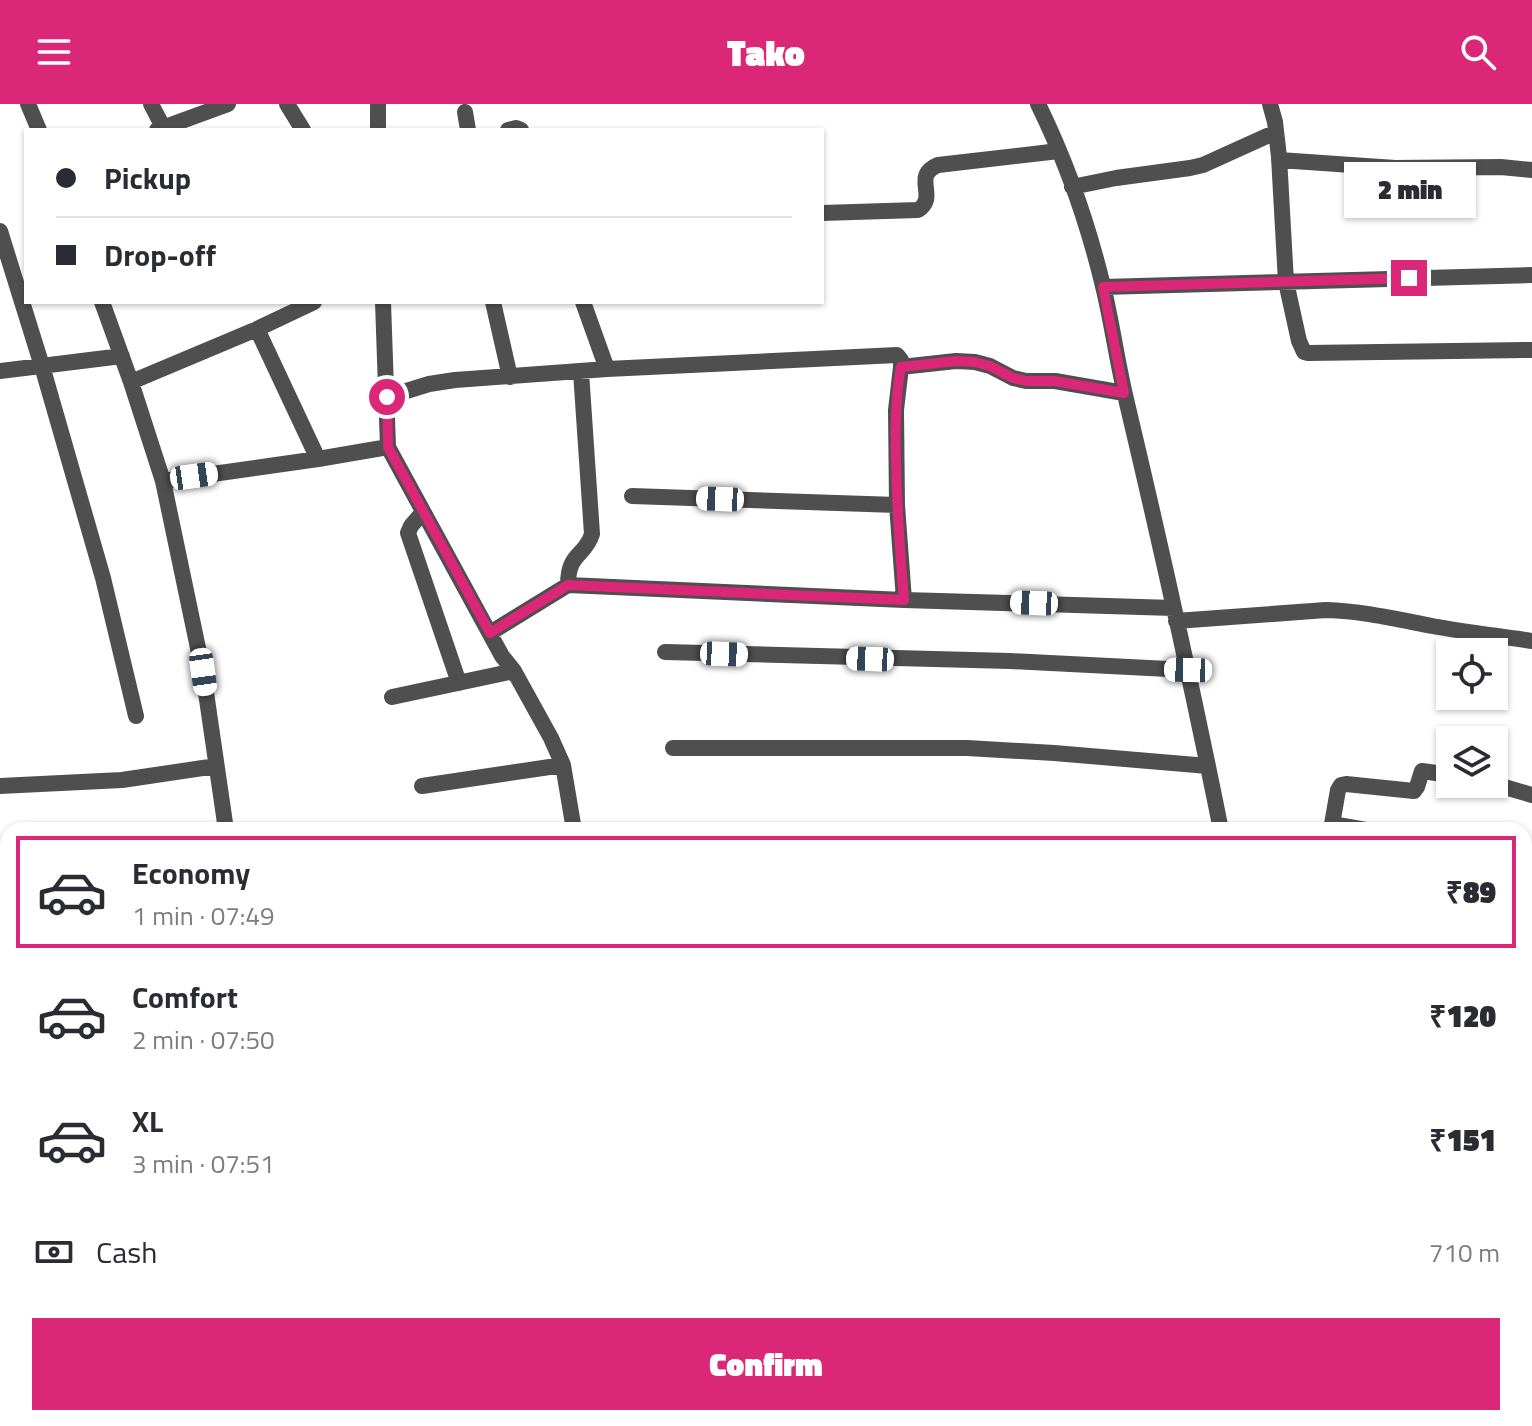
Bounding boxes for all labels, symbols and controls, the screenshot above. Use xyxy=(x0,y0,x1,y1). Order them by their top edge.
text: Tako xyxy=(727,25,805,80)
icon: menu xyxy=(32,30,76,74)
icon: search xyxy=(1456,30,1500,74)
text: Pickup xyxy=(104,155,191,201)
callout: 2 min xyxy=(1343,162,1475,218)
text: 2 min xyxy=(1378,170,1442,209)
text: Drop-off xyxy=(104,232,216,278)
route end xyxy=(1391,260,1427,296)
route start xyxy=(369,379,405,415)
car xyxy=(169,461,219,491)
car xyxy=(696,486,744,512)
car xyxy=(1010,590,1058,616)
map controls xyxy=(1436,638,1508,798)
button: locate xyxy=(1436,638,1508,710)
car xyxy=(700,641,748,667)
car xyxy=(846,646,894,672)
car xyxy=(188,647,218,697)
car xyxy=(1164,658,1212,682)
button: layers xyxy=(1436,726,1508,798)
text: Economy xyxy=(132,850,250,896)
icon: car xyxy=(36,856,108,928)
text: ₹89 xyxy=(1446,869,1496,915)
text: 1 min · 07:49 xyxy=(132,896,275,935)
text: Comfort xyxy=(132,974,238,1020)
icon: car xyxy=(36,980,108,1052)
text: ₹120 xyxy=(1429,993,1496,1039)
text: 2 min · 07:50 xyxy=(132,1020,275,1059)
text: XL xyxy=(132,1098,163,1144)
icon: car xyxy=(36,1104,108,1176)
text: ₹151 xyxy=(1429,1117,1496,1163)
text: 3 min · 07:51 xyxy=(132,1144,275,1183)
text: Cash xyxy=(96,1229,157,1275)
icon: cash xyxy=(32,1230,76,1274)
text: 710 m xyxy=(1429,1233,1500,1272)
button: Confirm xyxy=(32,1318,1500,1410)

